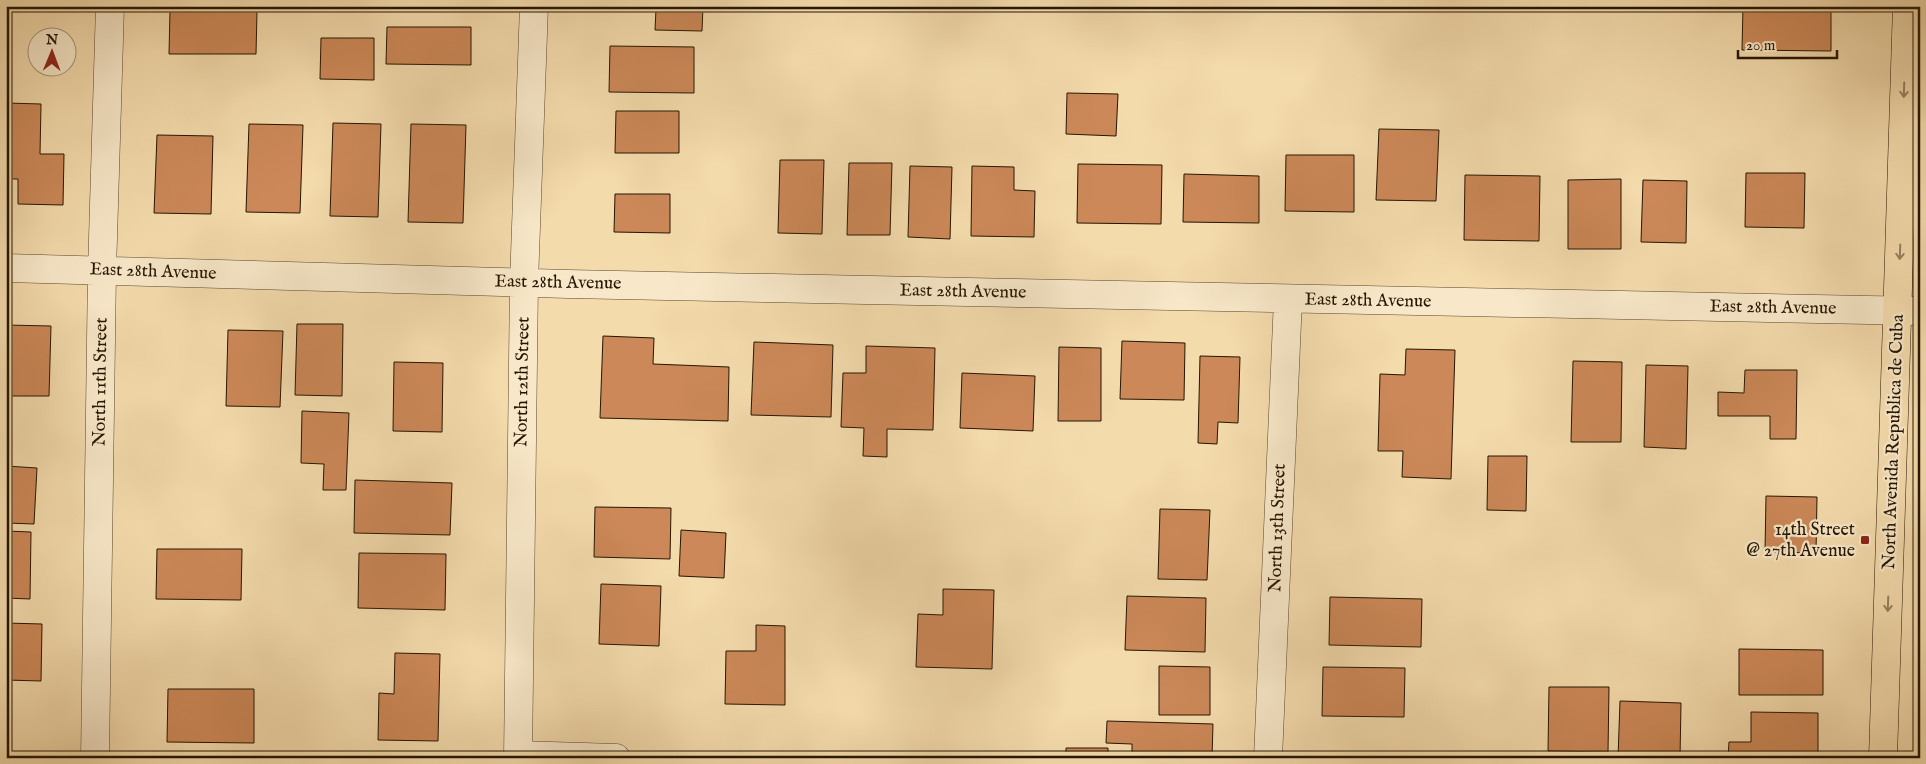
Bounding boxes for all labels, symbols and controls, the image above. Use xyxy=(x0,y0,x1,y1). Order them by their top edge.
north arrow xyxy=(28,28,78,78)
scale bar xyxy=(1738,28,1837,60)
text: N xyxy=(45,31,58,49)
text: 20 m xyxy=(1746,36,1776,55)
one-way arrow xyxy=(1900,82,1909,98)
one-way arrow xyxy=(1895,244,1905,260)
street label: East 28th Avenue xyxy=(89,258,217,286)
street label: East 28th Avenue xyxy=(494,270,622,296)
street label: East 28th Avenue xyxy=(899,279,1027,305)
street label: East 28th Avenue xyxy=(1304,288,1432,314)
street label: East 28th Avenue xyxy=(1709,295,1837,321)
street label: North Avenida Republica de Cuba xyxy=(1878,314,1910,570)
street label: North 11th Street xyxy=(88,317,114,447)
street label: North 12th Street xyxy=(510,317,536,447)
street label: North 13th Street xyxy=(1264,463,1292,593)
place label: 14th Street @ 27th Avenue xyxy=(1746,519,1855,563)
marker: 14th Street @ 27th Avenue xyxy=(1859,534,1871,546)
one-way arrow xyxy=(1884,596,1893,612)

